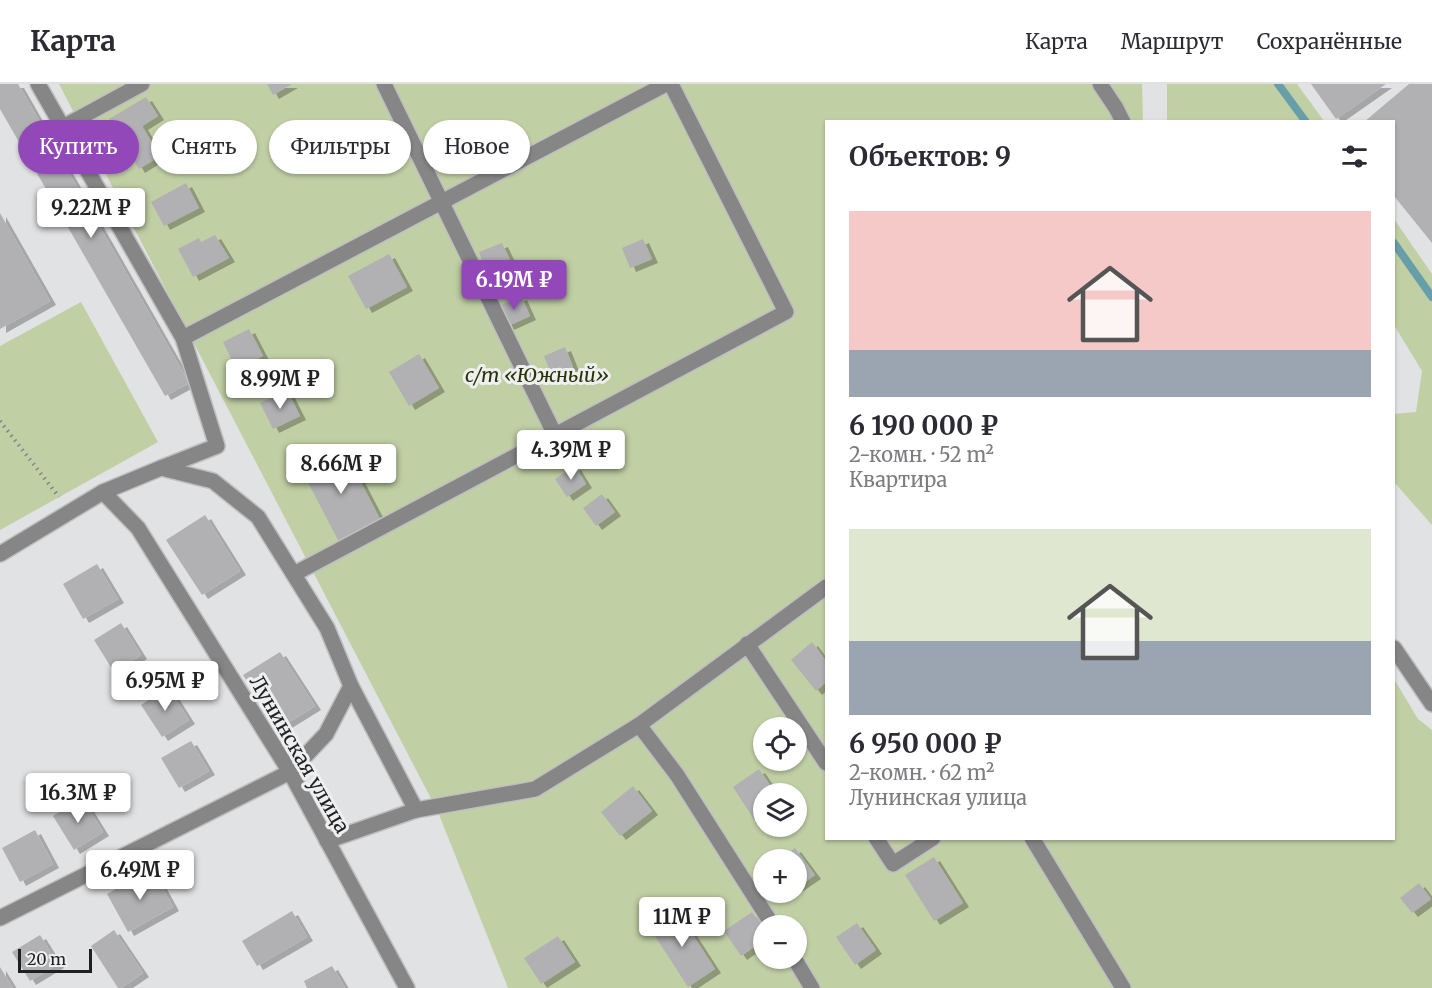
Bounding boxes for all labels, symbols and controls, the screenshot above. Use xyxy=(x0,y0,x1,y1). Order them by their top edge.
text: Карта xyxy=(30,23,116,59)
text: Карта xyxy=(1025,28,1088,55)
text: Маршрут xyxy=(1121,28,1224,55)
text: Сохранённые xyxy=(1257,28,1402,55)
chip: Купить xyxy=(18,120,139,174)
chip: Снять xyxy=(151,120,257,174)
chip: Фильтры xyxy=(269,120,411,174)
chip: Новое xyxy=(423,120,530,174)
text: Объектов: 9 xyxy=(849,140,1011,173)
icon: filters xyxy=(1338,140,1371,173)
pin: 9.22M ₽ xyxy=(36,188,146,239)
text: 9.22M ₽ xyxy=(51,195,131,220)
icon: home xyxy=(1056,250,1164,358)
pin: 6.19M ₽ xyxy=(459,260,569,311)
text: 6.19M ₽ xyxy=(476,267,553,292)
pin: 8.99M ₽ xyxy=(225,359,335,410)
park label: с/т «Южный» xyxy=(465,362,609,387)
text: 8.99M ₽ xyxy=(240,366,320,391)
text: 6 190 000 ₽ xyxy=(849,409,998,442)
pin: 4.39M ₽ xyxy=(516,430,626,481)
text: 4.39M ₽ xyxy=(531,437,611,462)
text: 2-комн. · 52 m² xyxy=(849,442,994,467)
pin: 8.66M ₽ xyxy=(286,444,396,495)
text: 8.66M ₽ xyxy=(300,451,382,476)
text: Квартира xyxy=(849,467,947,492)
icon: home xyxy=(1056,568,1164,676)
pin: 6.95M ₽ xyxy=(110,661,220,712)
text: 6.95M ₽ xyxy=(125,668,205,693)
street label: Лунинская улица xyxy=(245,671,355,838)
map controls xyxy=(753,717,807,969)
button: locate xyxy=(753,717,807,771)
text: 6 950 000 ₽ xyxy=(849,727,1002,760)
text: 2-комн. · 62 m² xyxy=(849,760,994,785)
pin: 16.3M ₽ xyxy=(23,773,133,824)
text: 16.3M ₽ xyxy=(40,780,116,805)
button: layers xyxy=(753,783,807,837)
text: Лунинская улица xyxy=(849,785,1027,810)
button: + xyxy=(753,849,807,903)
pin: 6.49M ₽ xyxy=(85,850,195,901)
text: 6.49M ₽ xyxy=(100,857,180,882)
pin: 11M ₽ xyxy=(640,897,724,948)
text: 11M ₽ xyxy=(653,904,711,929)
button: − xyxy=(753,915,807,969)
scale bar xyxy=(18,946,92,974)
text: 20 m xyxy=(27,949,66,969)

